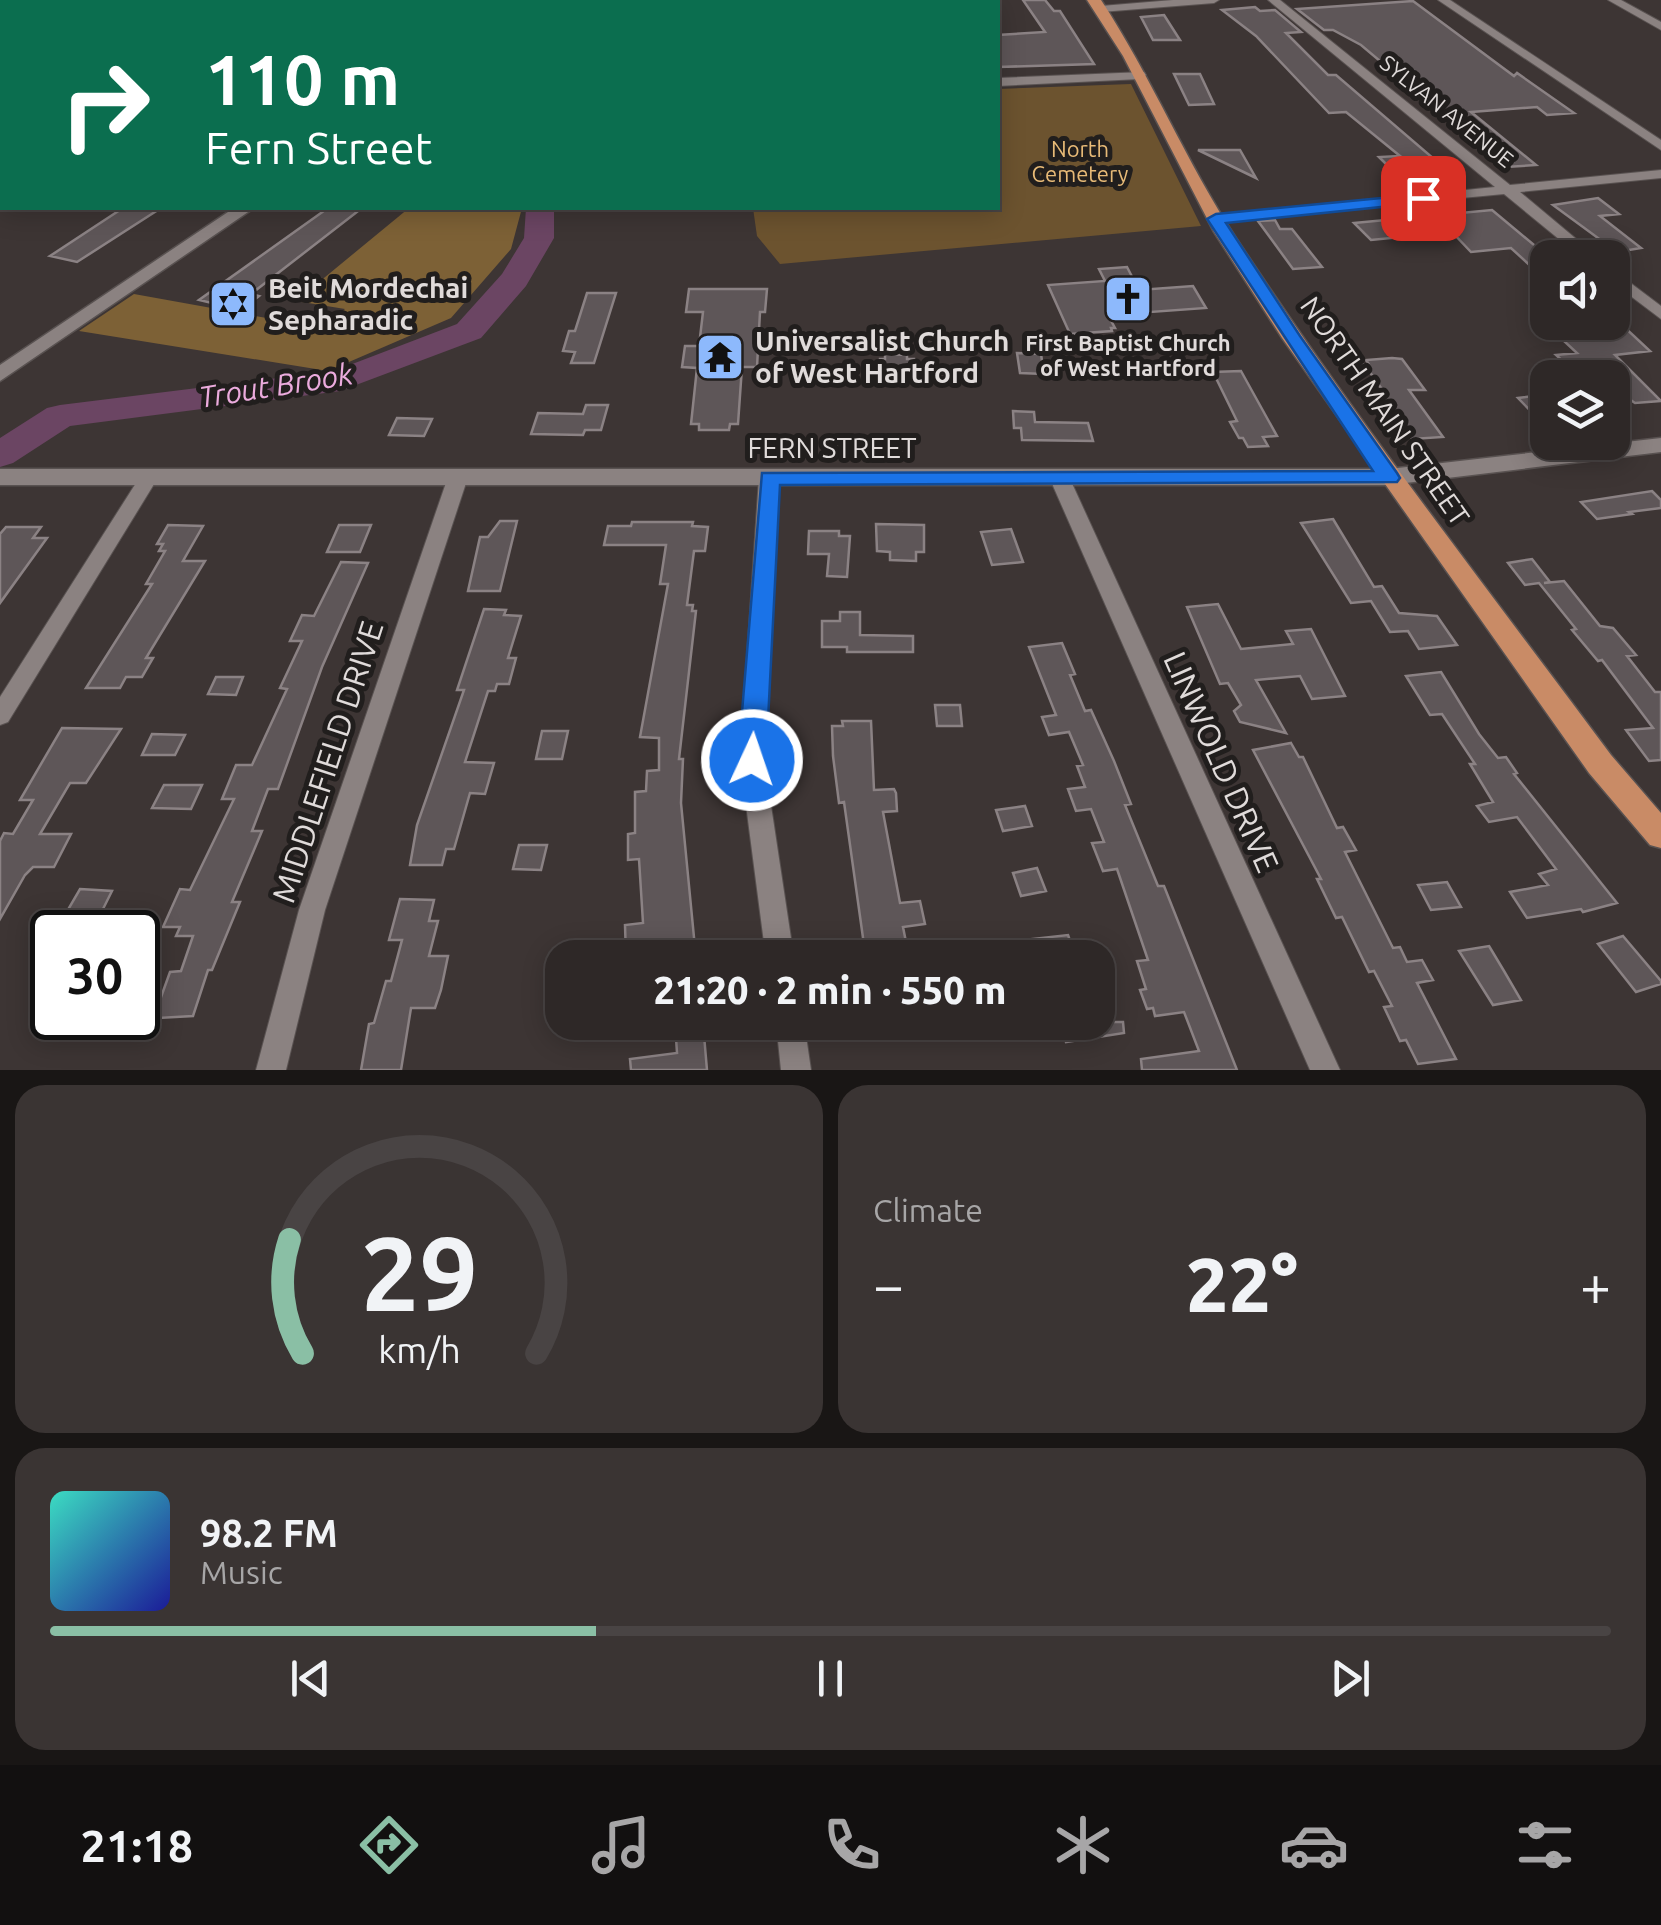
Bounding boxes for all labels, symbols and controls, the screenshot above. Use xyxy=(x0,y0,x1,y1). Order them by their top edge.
icon: right xyxy=(40,40,170,170)
text: 110 m xyxy=(205,40,400,118)
street label: SYLVAN AVENUE xyxy=(1376,49,1519,172)
text: Fern Street xyxy=(205,122,432,173)
park label: North Cemetery xyxy=(1032,136,1129,186)
pin xyxy=(1381,156,1466,241)
icon: arrive xyxy=(1396,171,1451,226)
map controls xyxy=(1530,240,1630,460)
button: sound xyxy=(1530,240,1630,340)
place label: Beit Mordechai Sepharadic xyxy=(268,272,468,335)
church icon: First Baptist Church of West Hartford xyxy=(1102,273,1154,325)
synagogue icon: Beit Mordechai Sepharadic xyxy=(207,278,259,330)
street label: NORTH MAIN STREET xyxy=(1295,291,1476,531)
place label: Universalist Church of West Hartford xyxy=(755,325,1009,388)
place label: First Baptist Church of West Hartford xyxy=(1025,330,1231,380)
temple icon: Universalist Church of West Hartford xyxy=(694,331,746,383)
water label: Trout Brook xyxy=(196,356,356,414)
button: layers xyxy=(1530,360,1630,460)
street label: FERN STREET xyxy=(748,432,917,463)
street label: MIDDLEFIELD DRIVE xyxy=(265,616,390,907)
street label: LINWOLD DRIVE xyxy=(1157,646,1287,877)
position arrow xyxy=(700,708,804,812)
speed limit sign: 30 xyxy=(30,910,160,1040)
text: 21:20 · 2 min · 550 m xyxy=(653,969,1007,1011)
text: Climate xyxy=(873,1192,983,1228)
text: 29 xyxy=(360,1214,478,1331)
text: 22° xyxy=(1186,1242,1298,1326)
text: − xyxy=(873,1254,904,1315)
text: + xyxy=(1580,1254,1611,1315)
text: km/h xyxy=(378,1330,460,1370)
text: 98.2 FM xyxy=(200,1512,338,1554)
text: Music xyxy=(200,1554,283,1590)
icon: previous xyxy=(283,1651,338,1706)
icon: pause xyxy=(803,1651,858,1706)
icon: next xyxy=(1323,1651,1378,1706)
icon: directions xyxy=(354,1810,424,1880)
icon: music xyxy=(586,1810,656,1880)
icon: phone xyxy=(817,1810,887,1880)
icon: climate xyxy=(1048,1810,1118,1880)
icon: car xyxy=(1279,1810,1349,1880)
icon: filters xyxy=(1510,1810,1580,1880)
text: 21:18 xyxy=(81,1820,193,1871)

